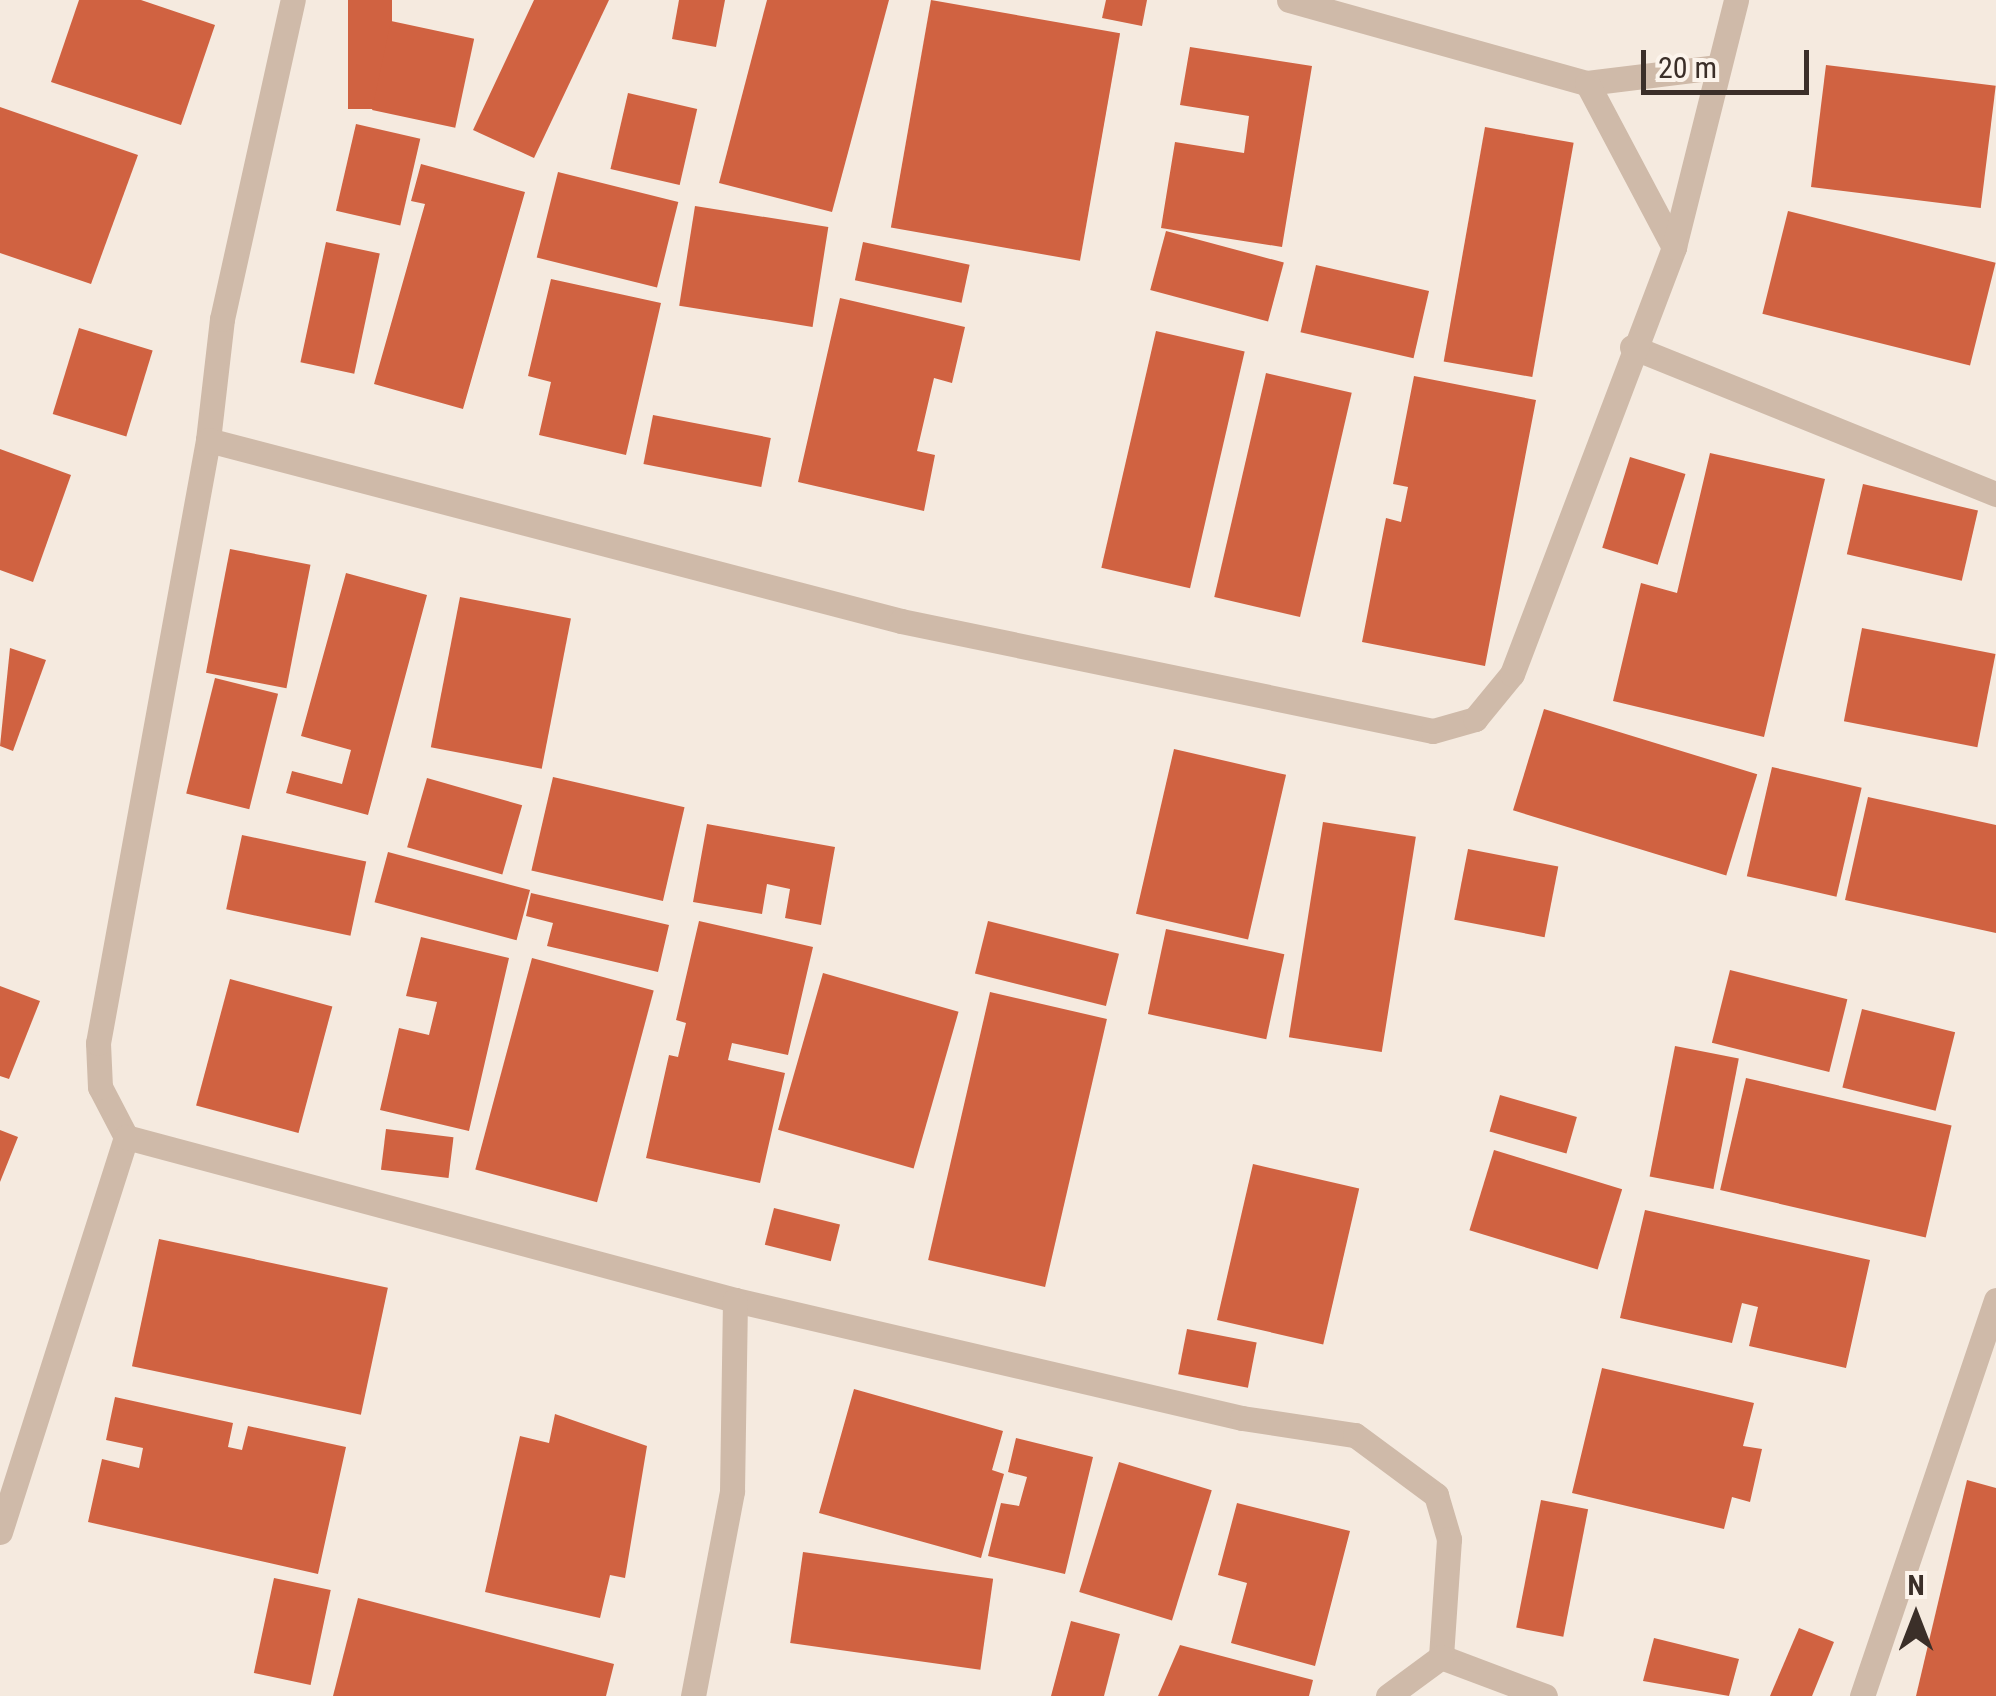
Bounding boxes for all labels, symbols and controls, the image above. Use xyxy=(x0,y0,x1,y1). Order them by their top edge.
scale bar xyxy=(1646,30,1814,92)
text: 20 m xyxy=(1658,50,1717,85)
north arrow xyxy=(1866,1566,1966,1666)
text: N xyxy=(1907,1569,1925,1602)

